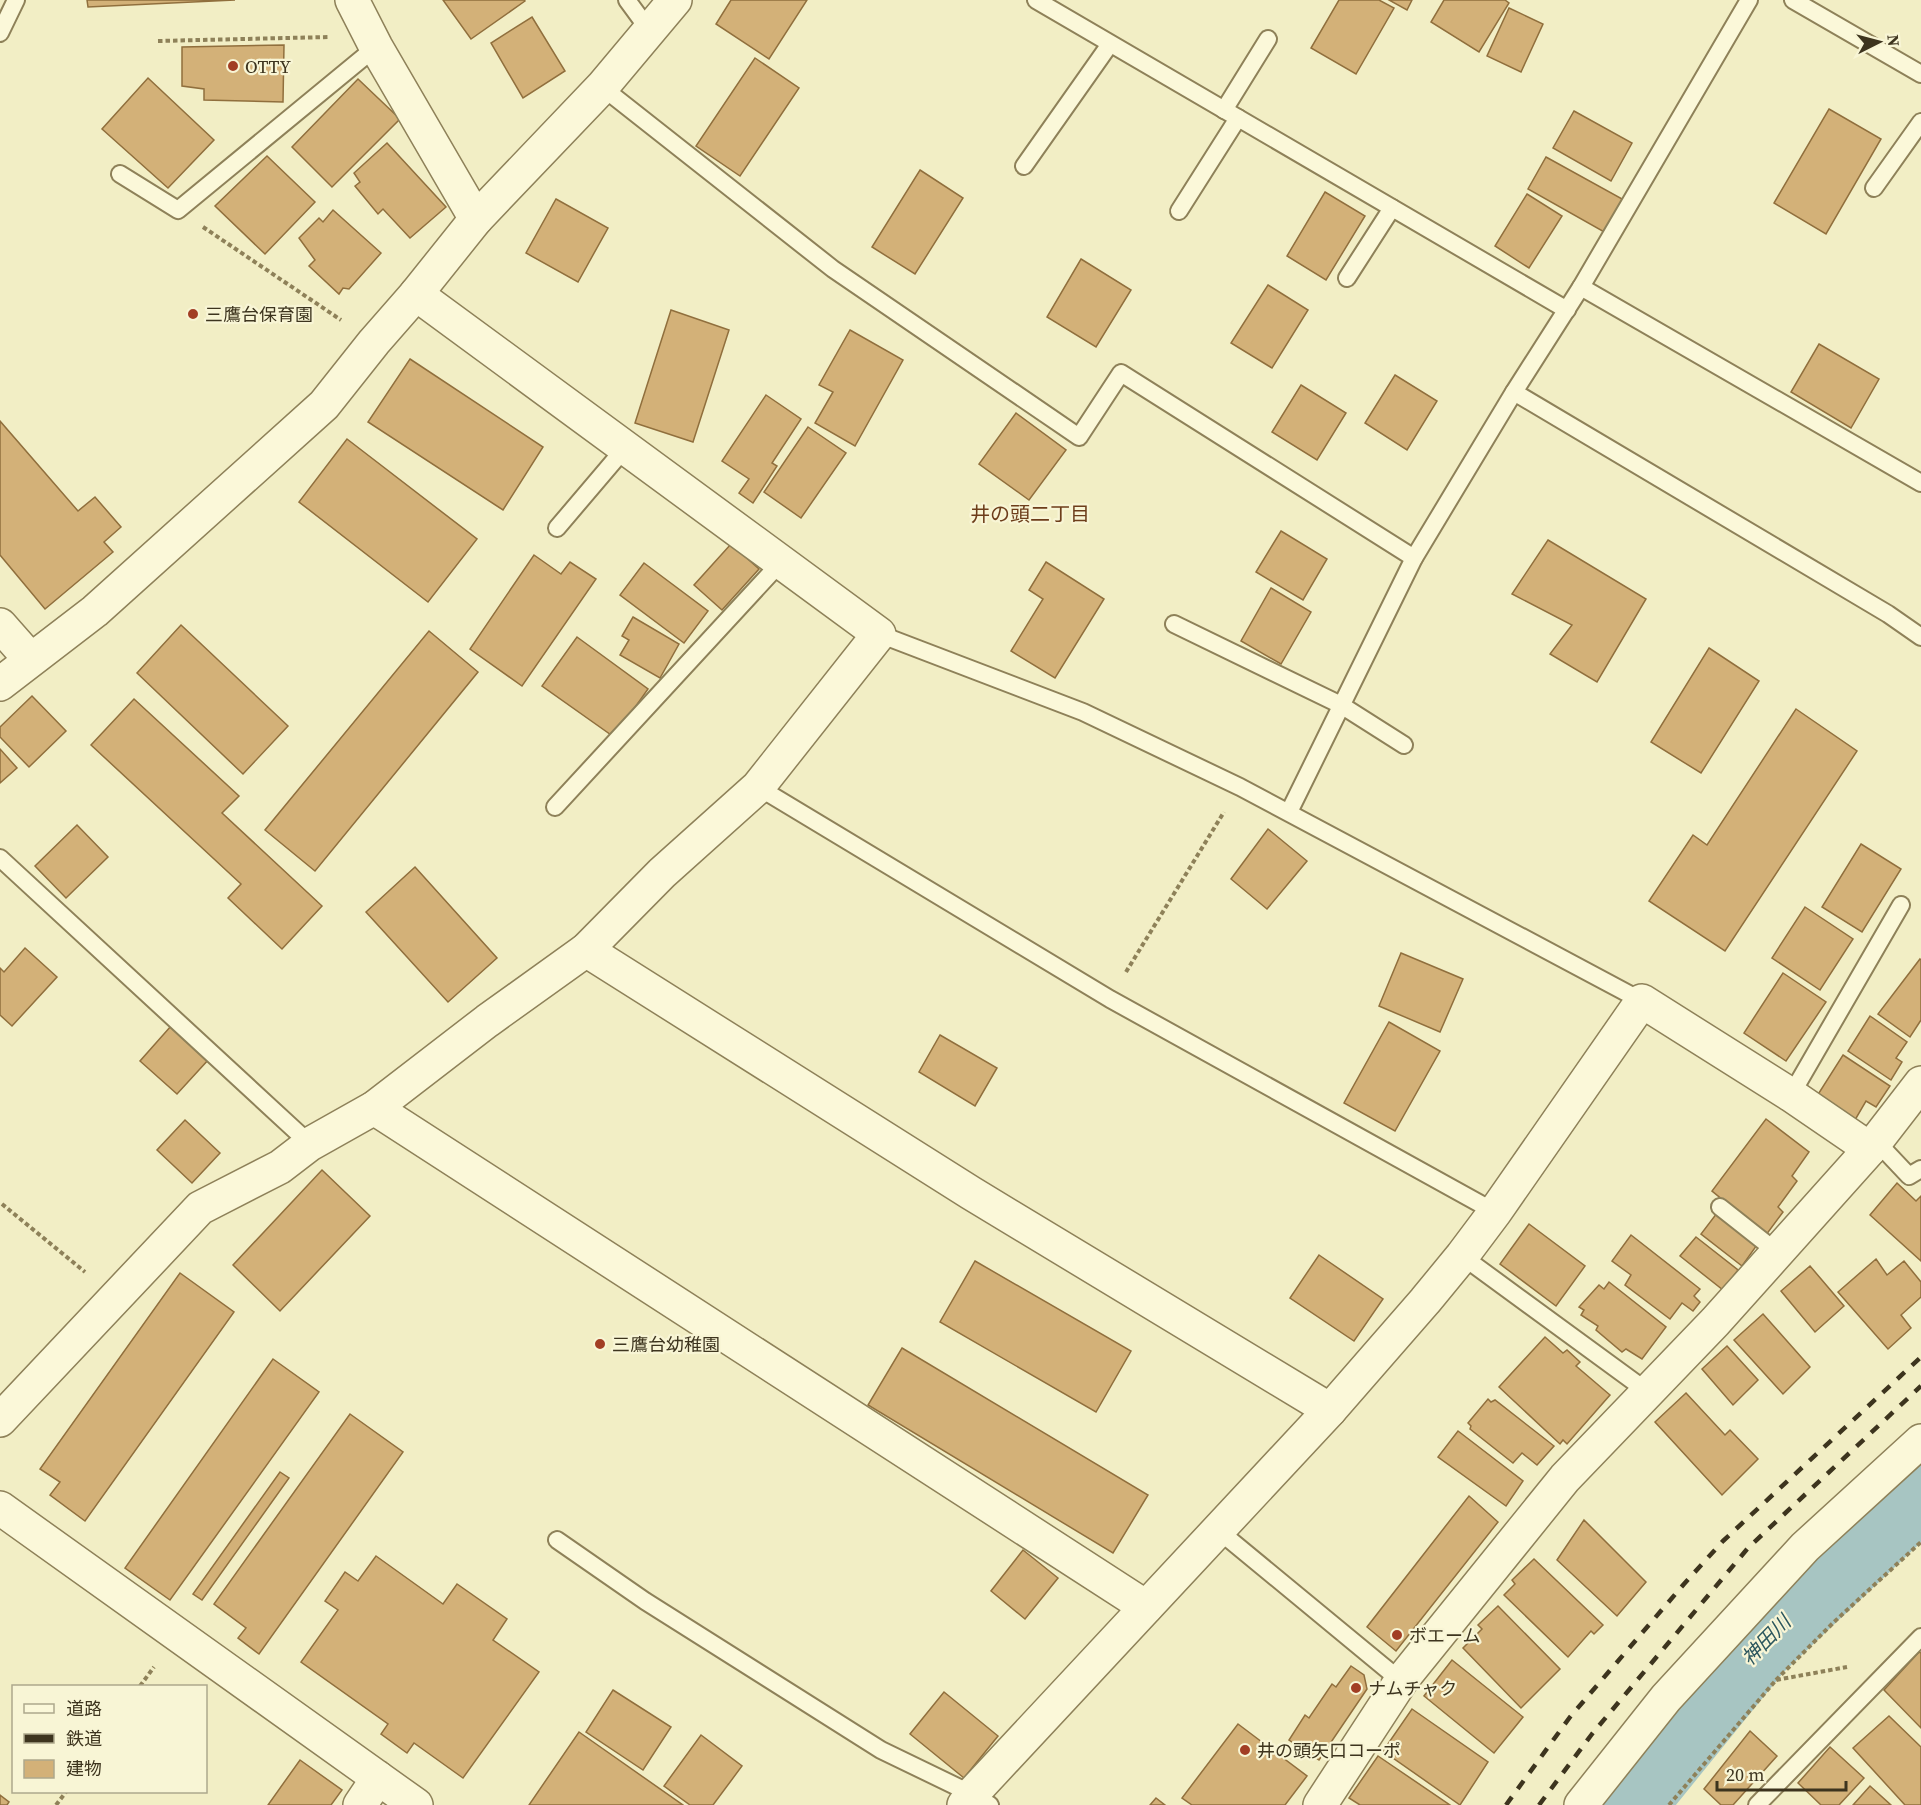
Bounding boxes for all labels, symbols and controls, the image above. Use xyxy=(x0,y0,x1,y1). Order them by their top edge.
north arrow xyxy=(1849,12,1909,72)
text: N xyxy=(1882,33,1906,48)
place label: OTTY xyxy=(245,54,291,79)
marker: OTTY xyxy=(226,59,240,73)
place label: 三鷹台保育園 xyxy=(205,302,313,327)
marker: 三鷹台保育園 xyxy=(186,307,200,321)
district label: 井の頭二丁目 xyxy=(970,500,1090,528)
place label: 三鷹台幼稚園 xyxy=(612,1332,720,1357)
marker: 三鷹台幼稚園 xyxy=(593,1337,607,1351)
water label: 神田川 xyxy=(1735,1607,1798,1671)
place label: ボエーム xyxy=(1409,1623,1480,1648)
marker: ボエーム xyxy=(1390,1628,1404,1642)
place label: ナムチャク xyxy=(1368,1676,1457,1701)
marker: ナムチャク xyxy=(1349,1681,1363,1695)
legend xyxy=(12,1685,207,1793)
text: 道路 xyxy=(66,1696,102,1721)
text: 鉄道 xyxy=(66,1726,102,1751)
place label: 井の頭矢口コーポ xyxy=(1257,1738,1401,1763)
marker: 井の頭矢口コーポ xyxy=(1238,1743,1252,1757)
scale bar xyxy=(1717,1754,1846,1792)
text: 建物 xyxy=(66,1756,102,1781)
text: 20 m xyxy=(1726,1762,1764,1787)

